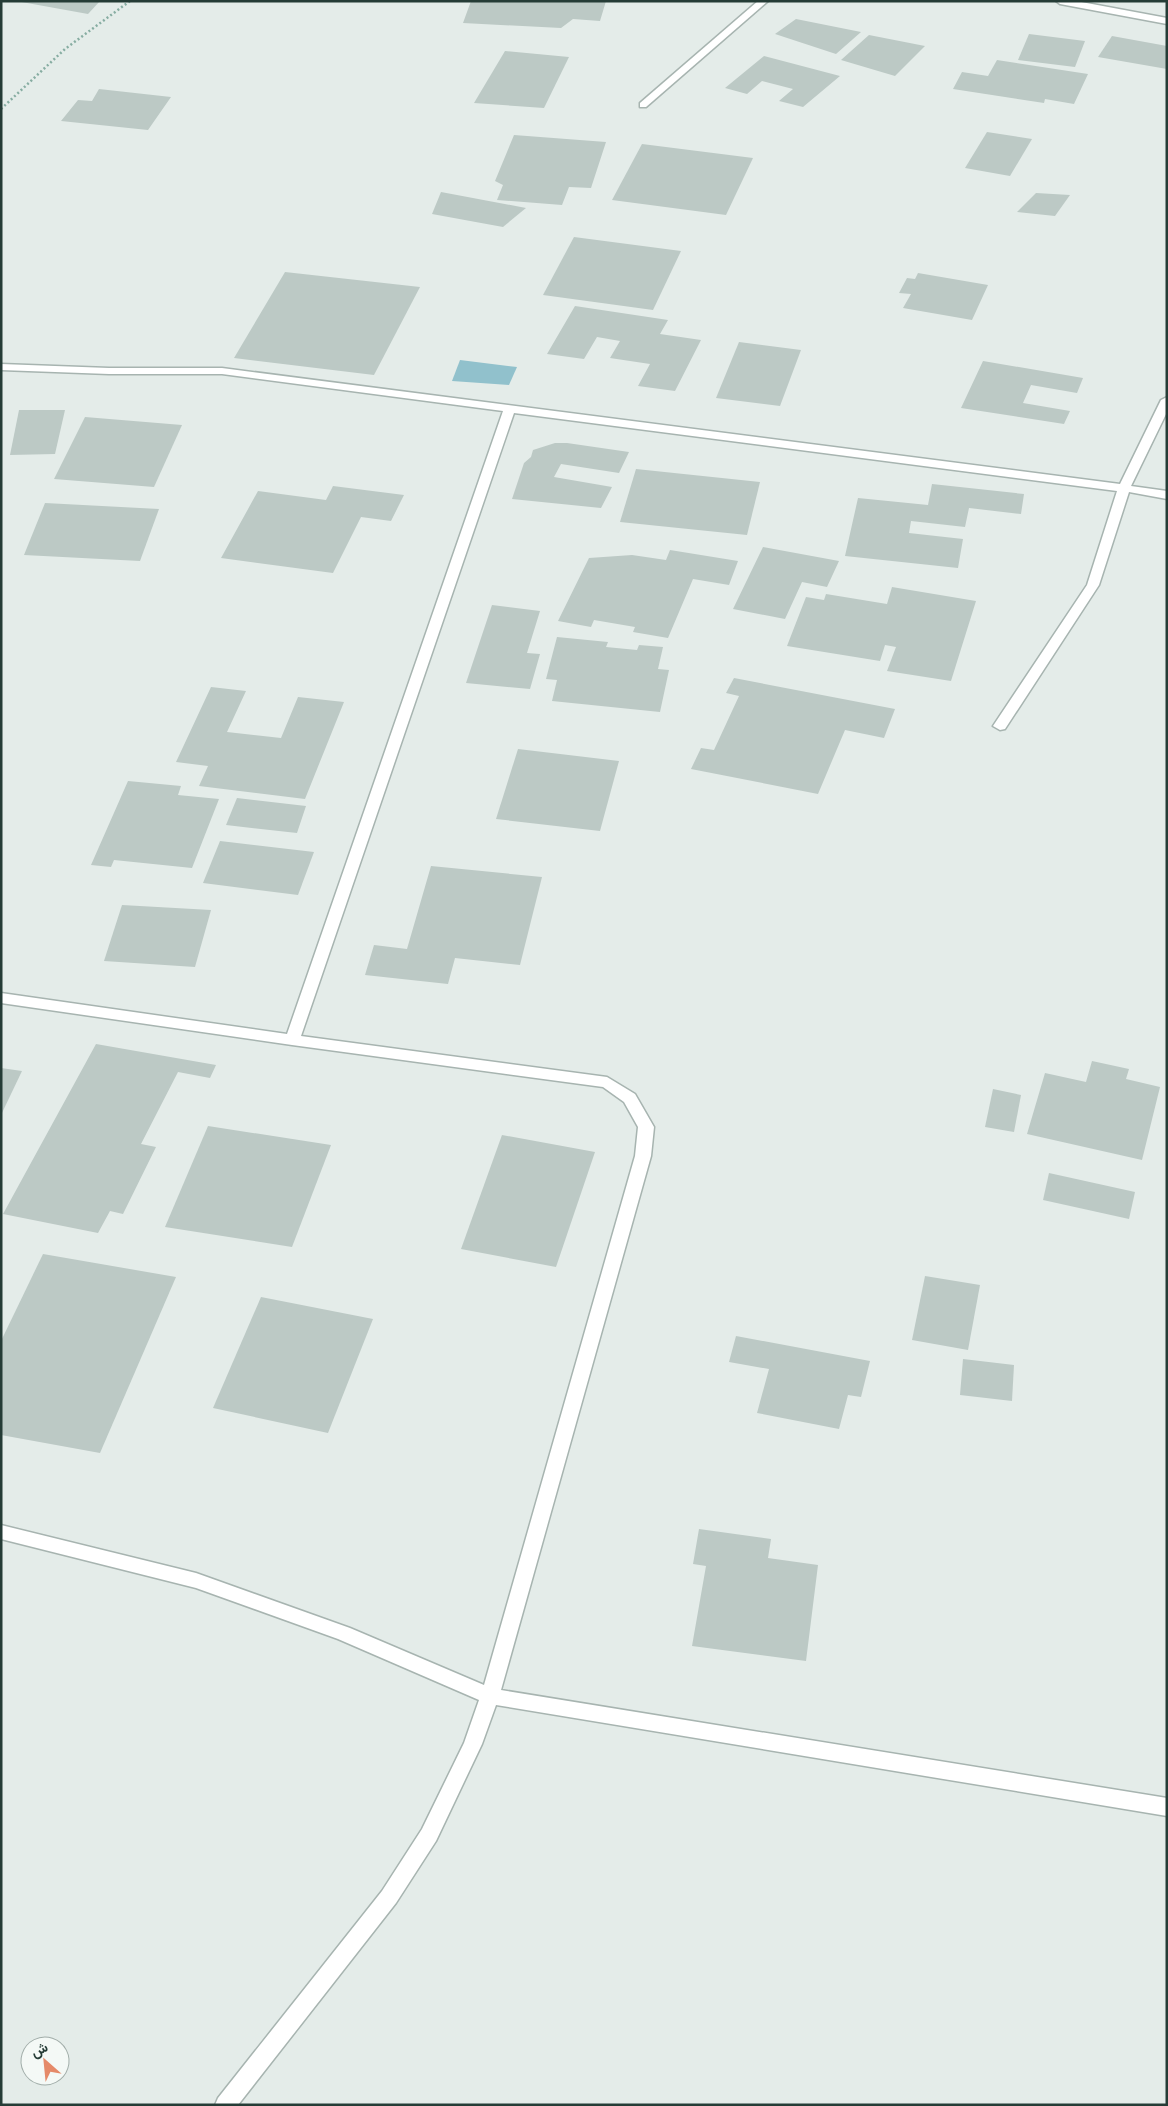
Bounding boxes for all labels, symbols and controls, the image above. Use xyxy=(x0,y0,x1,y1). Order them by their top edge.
north arrow xyxy=(20,2036,70,2086)
text: ش xyxy=(28,2038,51,2061)

